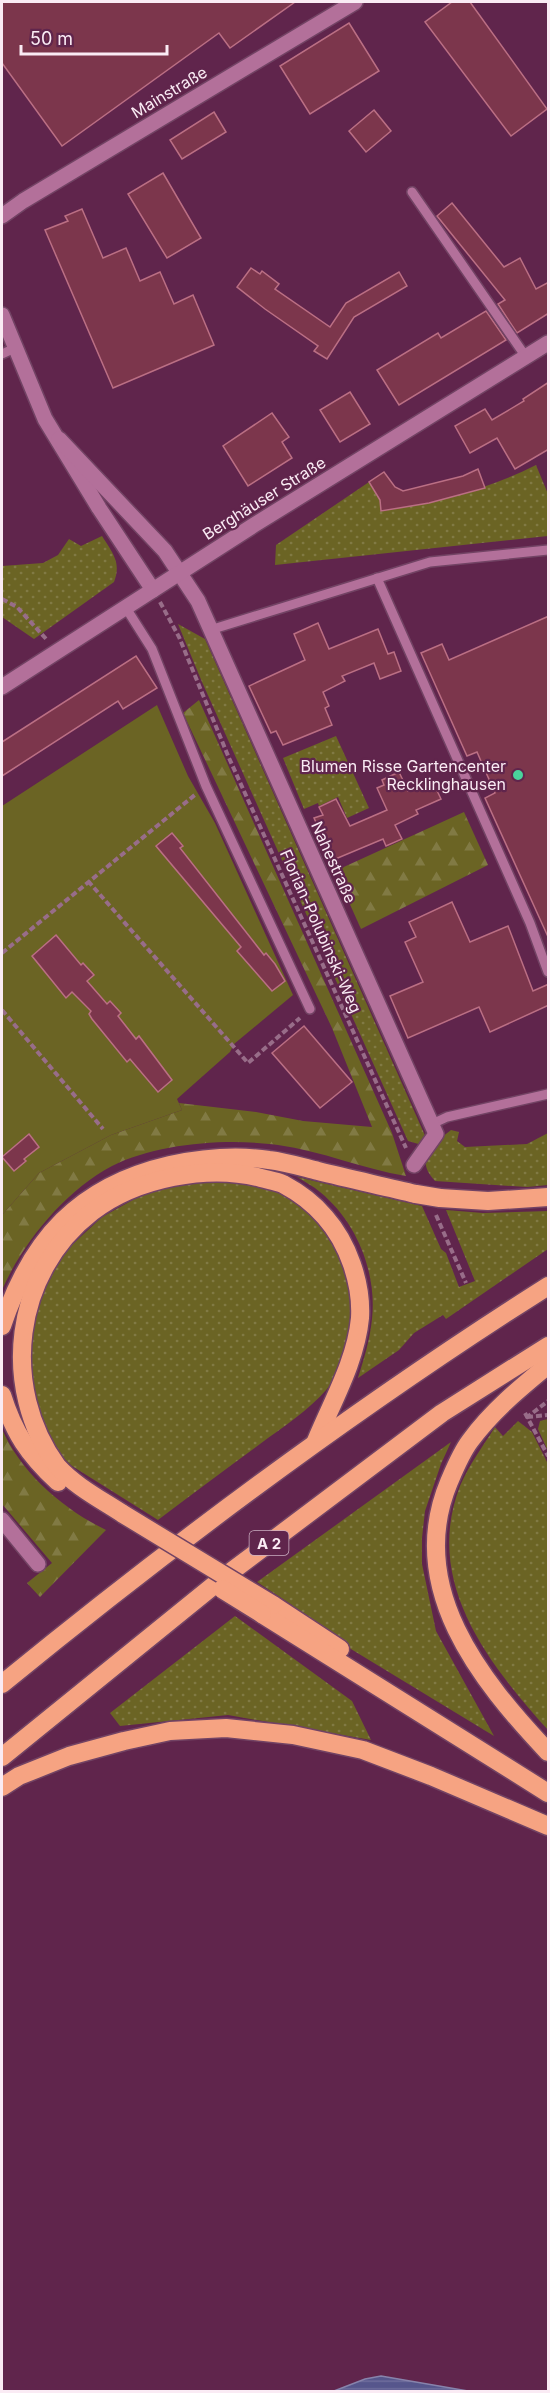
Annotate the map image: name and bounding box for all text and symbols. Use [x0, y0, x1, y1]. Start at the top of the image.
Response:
scale bar [21, 18, 166, 56]
text: 50 m [30, 28, 73, 49]
street label: Mainstraße [128, 62, 210, 122]
street label: Berghäuser Straße [199, 452, 329, 544]
place label: Blumen Risse Gartencenter Recklinghausen [301, 756, 506, 794]
marker: Blumen Risse Gartencenter Recklinghausen [511, 768, 525, 782]
street label: Nahestraße [307, 818, 361, 906]
street label: Florian-Polubinski-Weg [276, 846, 366, 1016]
road number: A 2 [250, 1531, 288, 1555]

